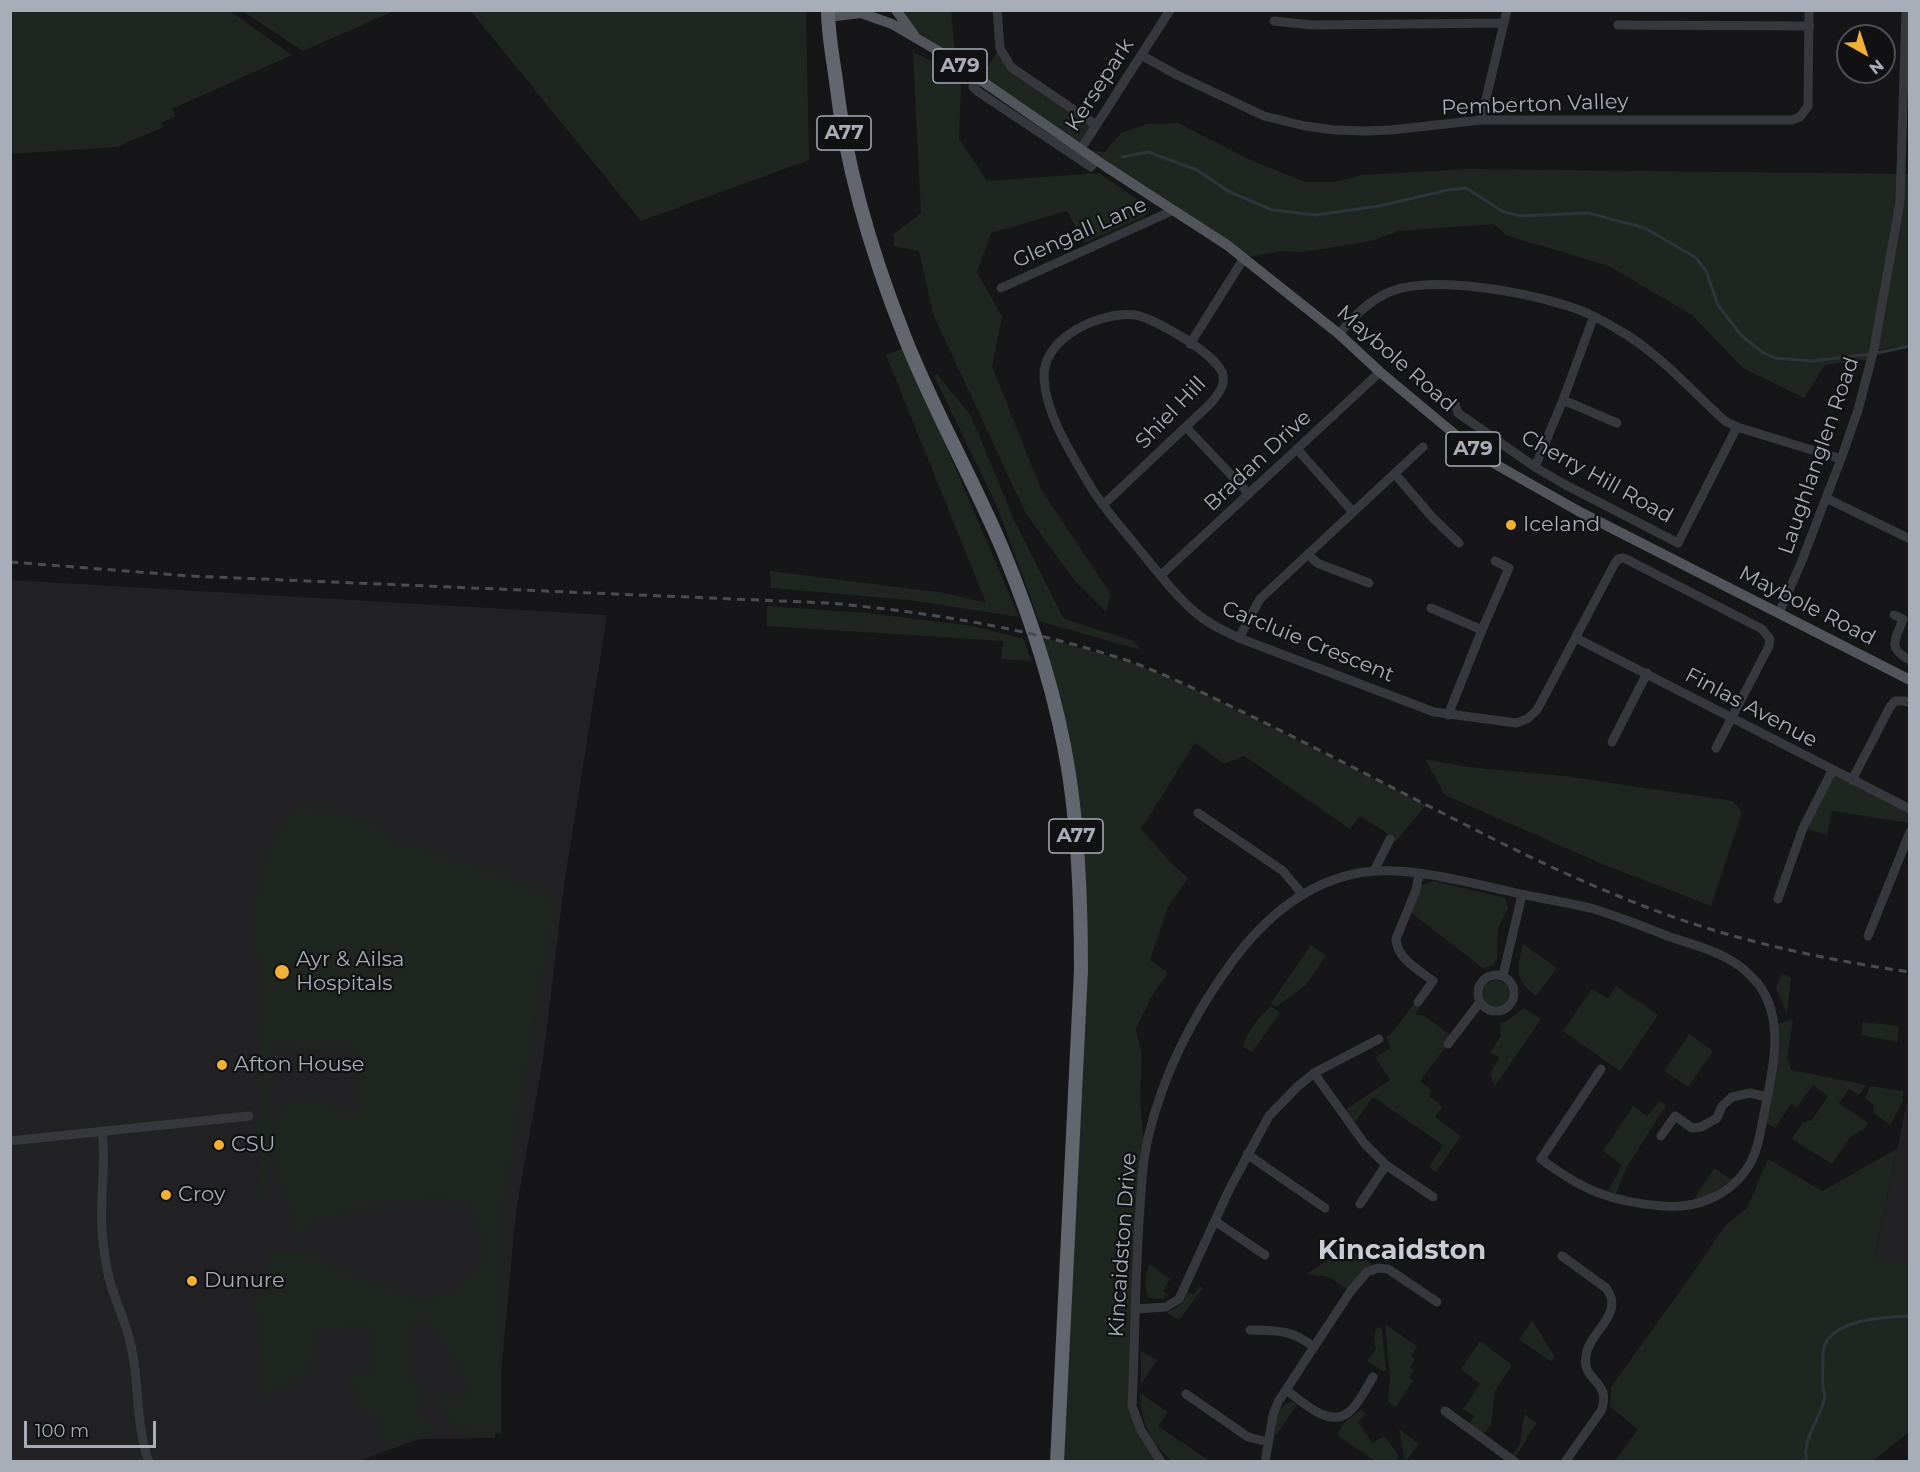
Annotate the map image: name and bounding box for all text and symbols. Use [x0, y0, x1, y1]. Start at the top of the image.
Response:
north arrow [1836, 24, 1896, 84]
street label: Kersepark [1061, 34, 1139, 136]
road number: A79 [933, 49, 987, 83]
text: N [1865, 55, 1887, 78]
street label: Pemberton Valley [1441, 89, 1629, 121]
road number: A77 [817, 116, 871, 150]
street label: Glengall Lane [1009, 192, 1151, 274]
street label: Maybole Road [1331, 300, 1461, 418]
street label: Laughlanglen Road [1773, 354, 1865, 558]
street label: Shiel Hill [1130, 372, 1212, 454]
street label: Bradan Drive [1199, 405, 1317, 517]
street label: Cherry Hill Road [1517, 425, 1677, 529]
road number: A79 [1446, 432, 1500, 466]
place label: Iceland [1523, 512, 1600, 538]
marker: Iceland [1504, 518, 1518, 532]
street label: Maybole Road [1735, 561, 1879, 651]
street label: Carcluie Crescent [1218, 596, 1398, 688]
street label: Finlas Avenue [1681, 663, 1821, 753]
road number: A77 [1049, 819, 1103, 853]
place label: Ayr & Ailsa Hospitals [296, 947, 404, 997]
marker: Ayr & Ailsa Hospitals [273, 963, 291, 981]
place label: Afton House [234, 1052, 364, 1078]
marker: Afton House [215, 1058, 229, 1072]
place label: CSU [231, 1132, 275, 1158]
marker: CSU [212, 1138, 226, 1152]
street label: Kincaidston Drive [1104, 1152, 1142, 1338]
place label: Croy [178, 1182, 225, 1208]
marker: Croy [159, 1188, 173, 1202]
district label: Kincaidston [1318, 1235, 1486, 1267]
place label: Dunure [204, 1268, 285, 1294]
marker: Dunure [185, 1274, 199, 1288]
scale bar [27, 1409, 159, 1447]
text: 100 m [35, 1420, 89, 1442]

